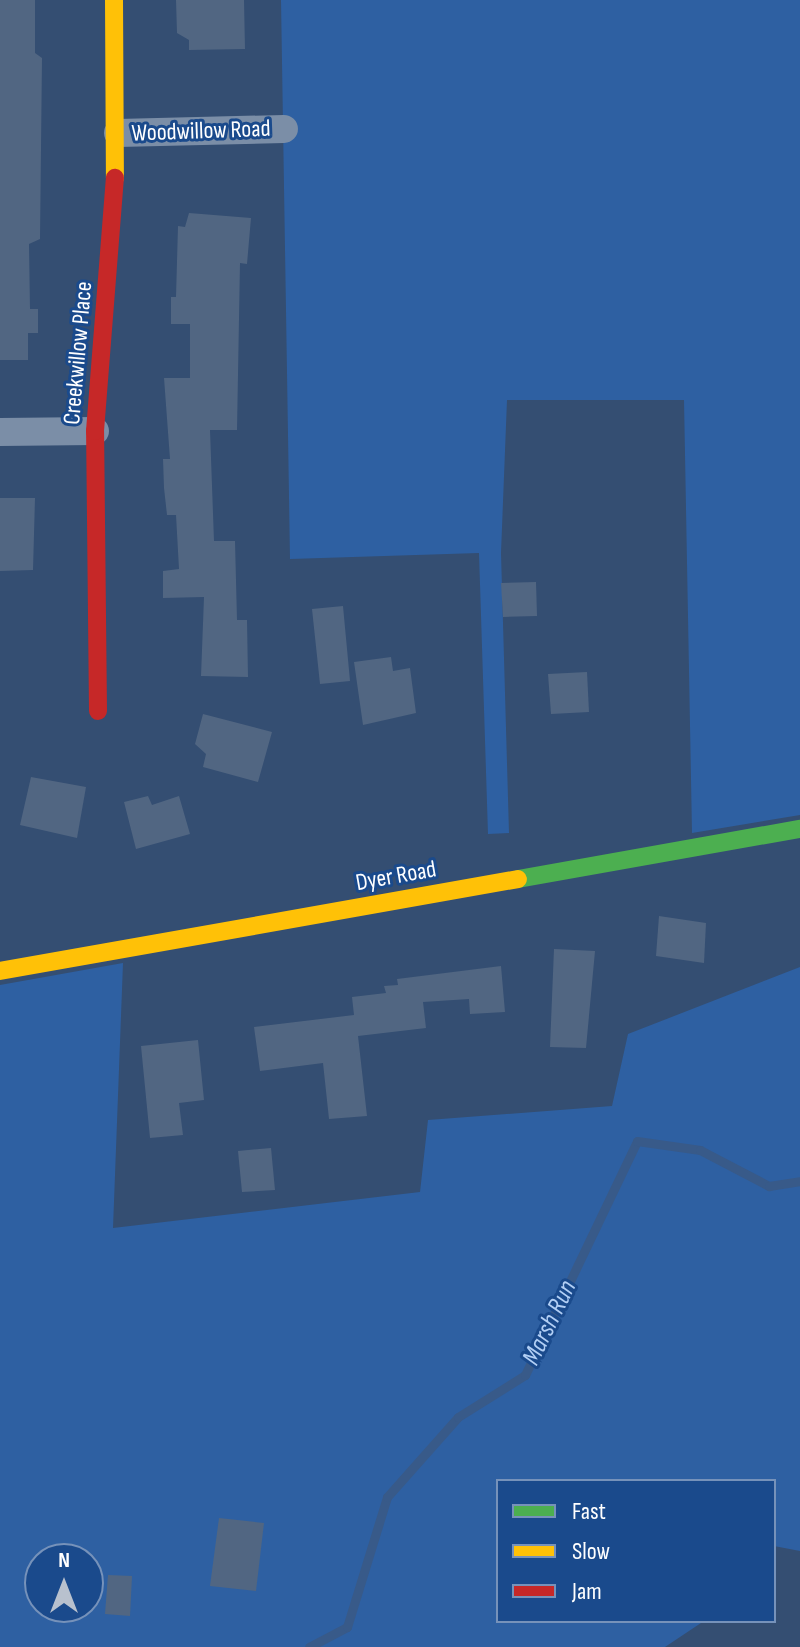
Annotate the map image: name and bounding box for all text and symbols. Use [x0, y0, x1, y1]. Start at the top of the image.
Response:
street label: Woodwillow Road [131, 114, 271, 148]
street label: Creekwillow Place [57, 280, 99, 426]
street label: Dyer Road [354, 855, 438, 897]
water label: Marsh Run [516, 1276, 584, 1370]
legend [496, 1479, 776, 1623]
text: Fast [572, 1497, 606, 1526]
text: Slow [572, 1537, 610, 1566]
north arrow [24, 1543, 104, 1623]
text: N [58, 1547, 70, 1574]
text: Jam [572, 1577, 602, 1606]

